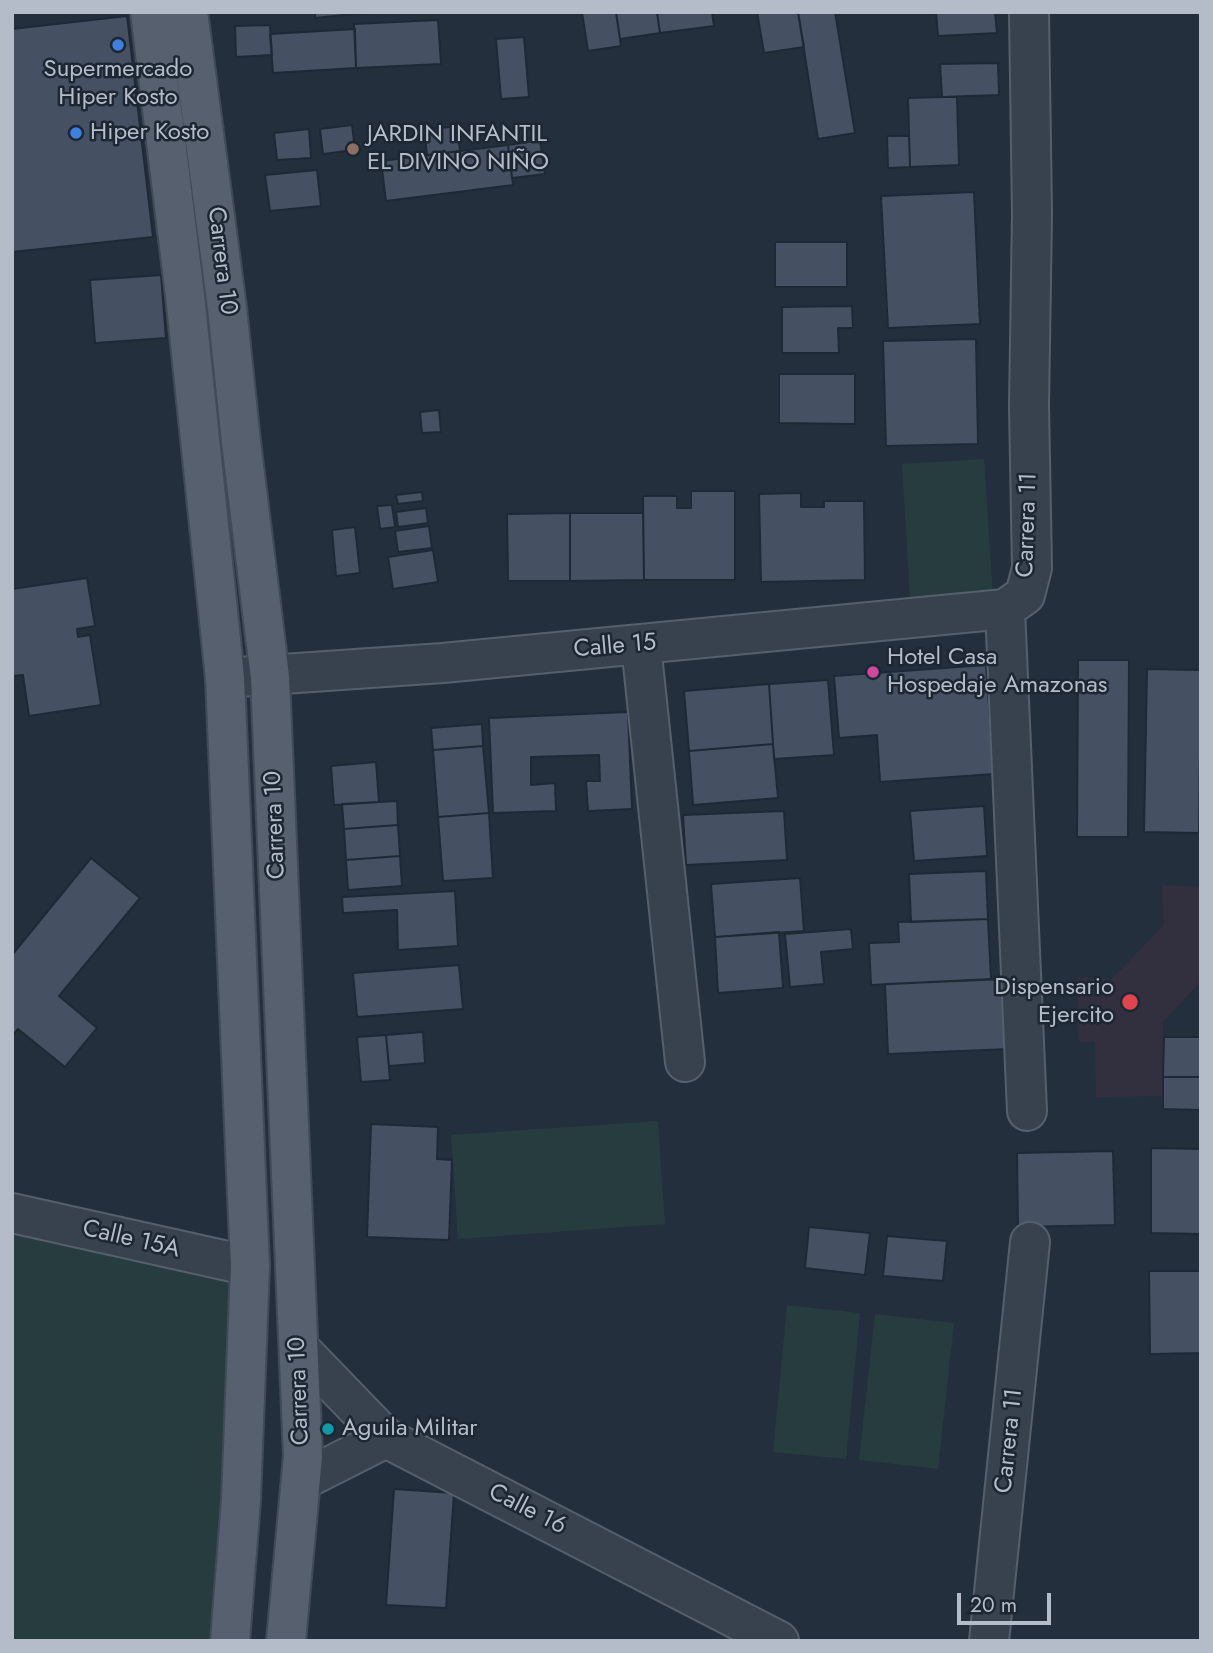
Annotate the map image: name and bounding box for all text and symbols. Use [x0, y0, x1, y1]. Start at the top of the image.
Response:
marker: Supermercado Hiper Kosto [110, 37, 126, 53]
place label: Supermercado Hiper Kosto [44, 56, 192, 112]
place label: Hiper Kosto [90, 119, 209, 147]
place label: JARDIN INFANTIL EL DIVINO NIÑO [367, 121, 549, 177]
marker: Hiper Kosto [68, 125, 84, 141]
marker: JARDIN INFANTIL EL DIVINO NIÑO [345, 141, 361, 157]
street label: Carrera 10 [200, 205, 242, 317]
street label: Carrera 11 [1012, 472, 1044, 578]
street label: Calle 15 [572, 629, 658, 665]
place label: Hotel Casa Hospedaje Amazonas [887, 644, 1107, 700]
marker: Hotel Casa Hospedaje Amazonas [865, 664, 881, 680]
street label: Carrera 10 [260, 770, 292, 880]
place label: Dispensario Ejercito [994, 974, 1114, 1030]
marker: Dispensario Ejercito [1120, 992, 1140, 1012]
street label: Calle 15A [80, 1215, 182, 1265]
street label: Carrera 10 [284, 1336, 316, 1446]
street label: Carrera 11 [990, 1387, 1030, 1495]
place label: Aguila Militar [342, 1415, 478, 1443]
marker: Aguila Militar [320, 1421, 336, 1437]
street label: Calle 16 [483, 1478, 571, 1542]
scale bar [961, 1580, 1056, 1624]
text: 20 m [970, 1590, 1017, 1620]

